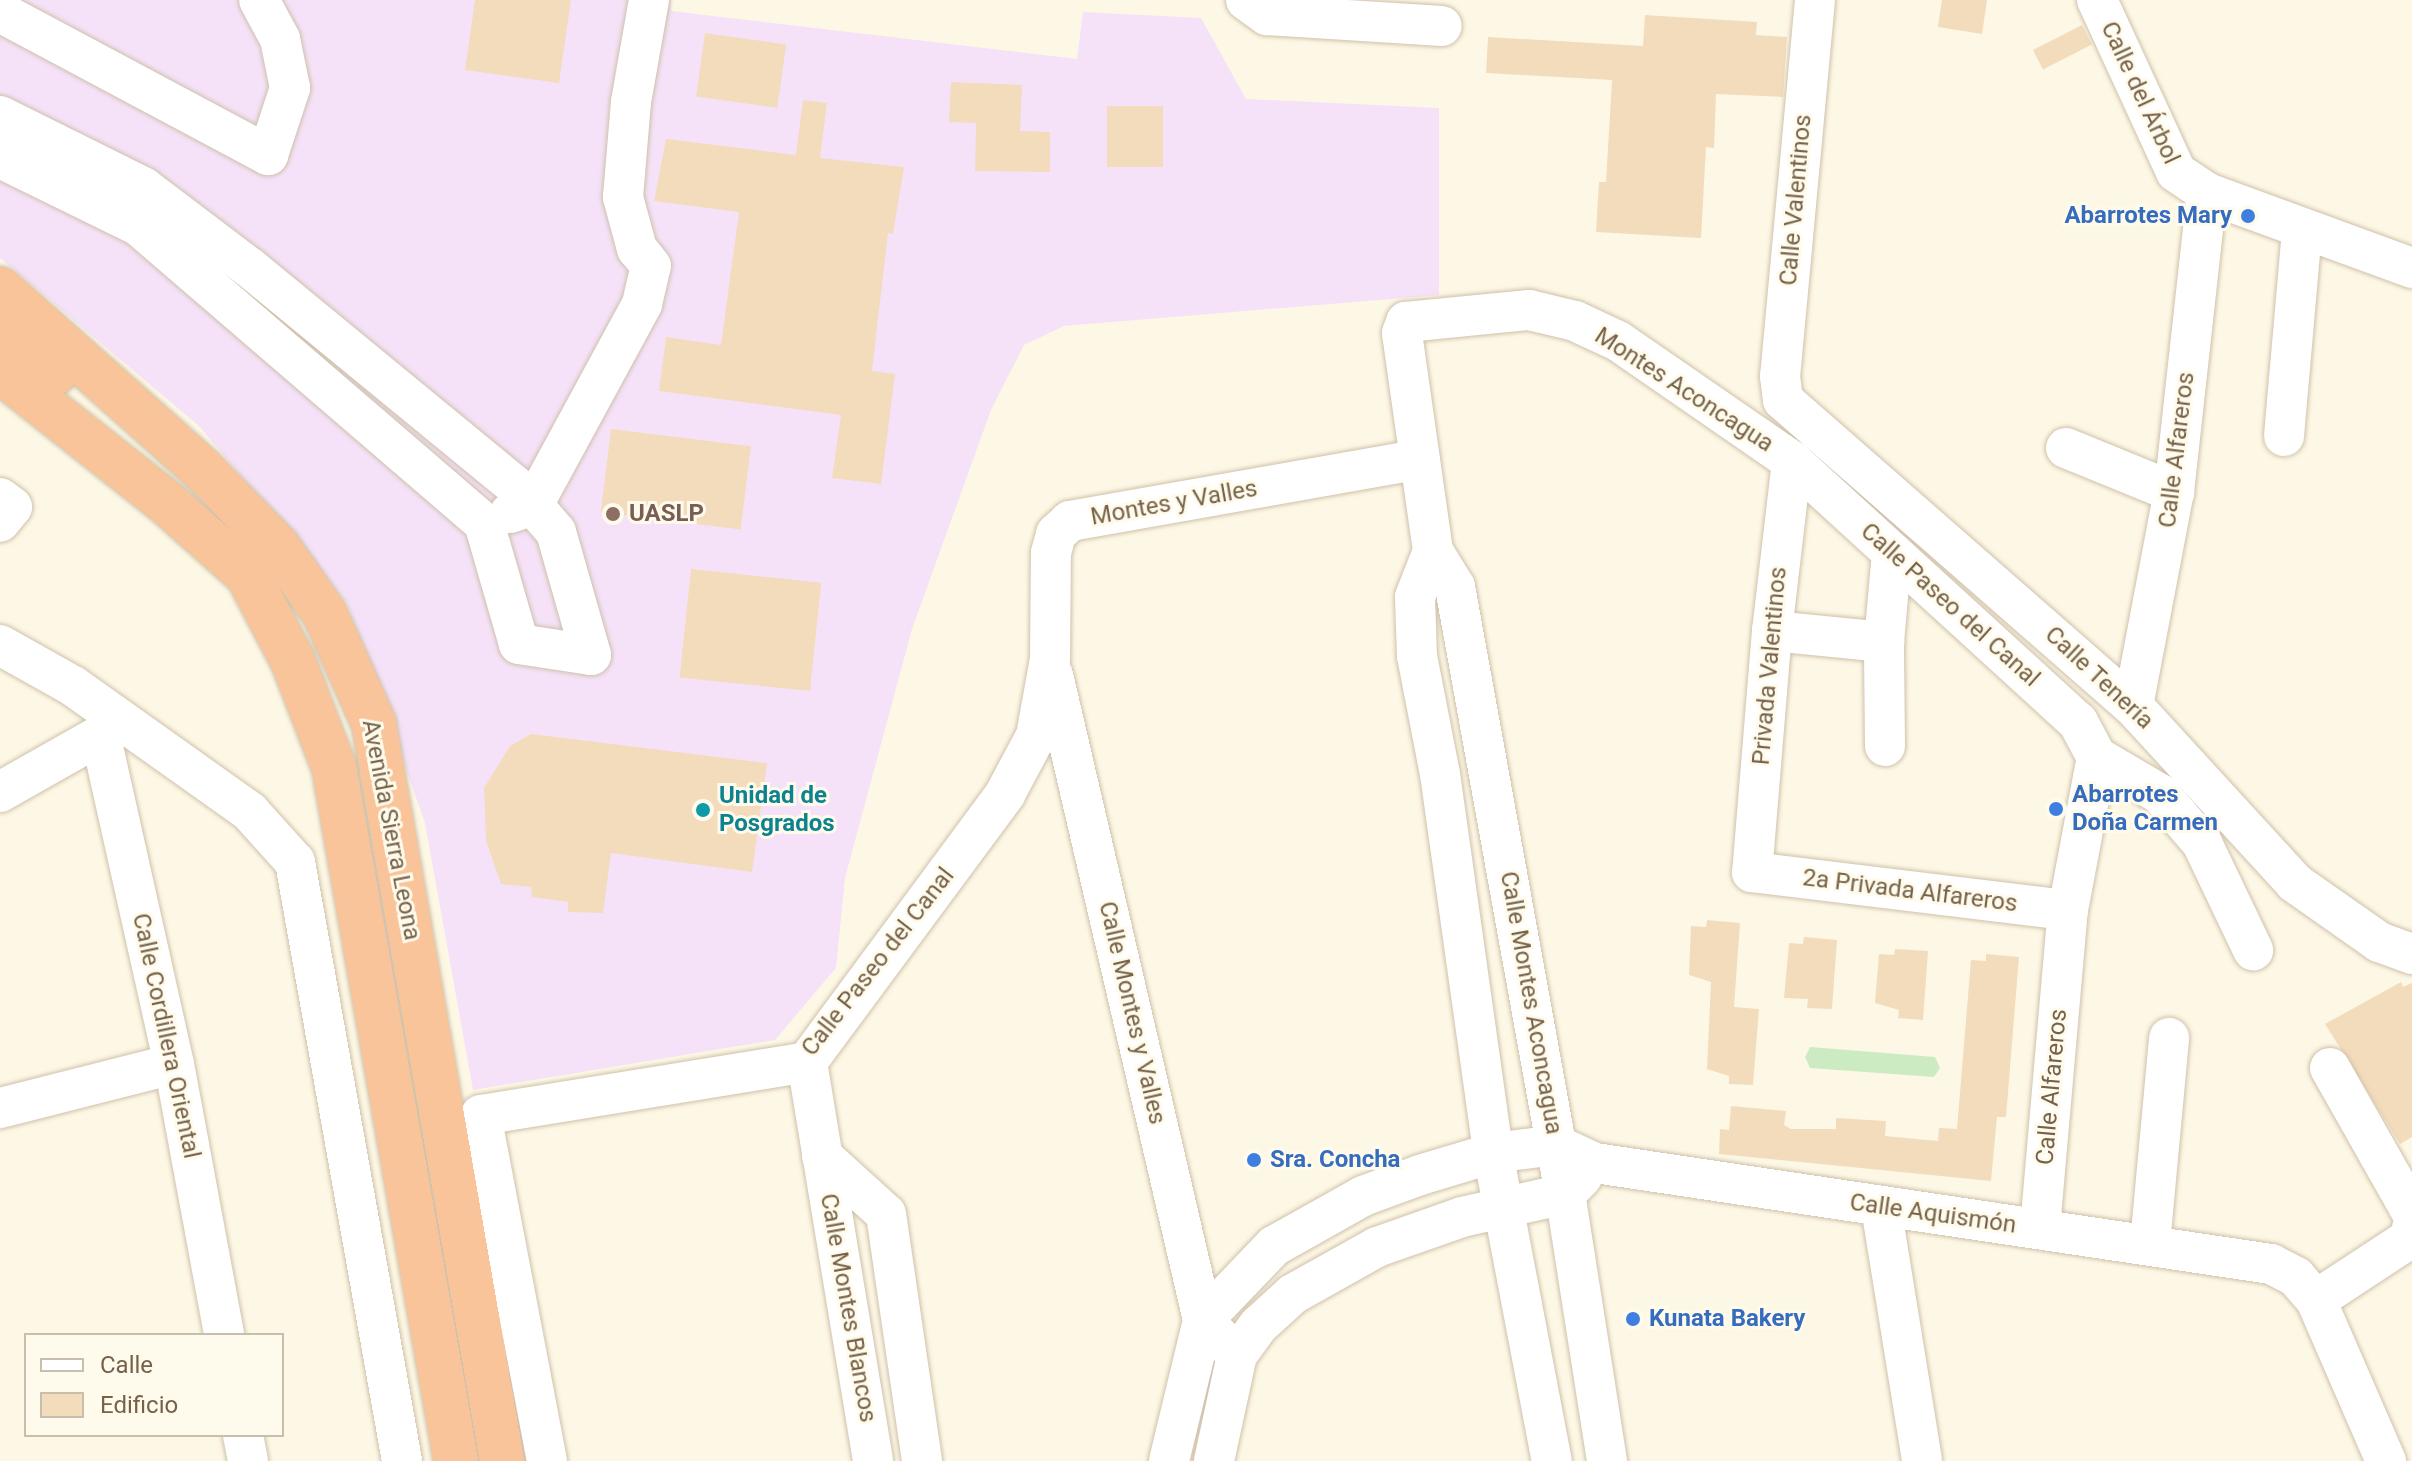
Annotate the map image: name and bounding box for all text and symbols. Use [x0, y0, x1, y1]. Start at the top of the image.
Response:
street label: Calle del Árbol [2094, 17, 2186, 169]
street label: Calle Valentinos [1774, 113, 1818, 287]
place label: Abarrotes Mary [2064, 202, 2232, 230]
marker: Abarrotes Mary [2239, 207, 2257, 225]
street label: Montes Aconcagua [1589, 321, 1779, 459]
street label: Calle Alfareros [2153, 371, 2201, 529]
street label: Montes y Valles [1088, 474, 1260, 532]
place label: UASLP [629, 500, 704, 528]
marker: UASLP [604, 505, 622, 523]
street label: Calle Paseo del Canal [1855, 517, 2045, 693]
street label: Privada Valentinos [1747, 566, 1793, 766]
street label: Calle Tenería [2039, 620, 2159, 736]
street label: Avenida Sierra Leona [355, 717, 427, 943]
place label: Abarrotes Doña Carmen [2072, 781, 2218, 837]
place label: Unidad de Posgrados [719, 782, 835, 838]
marker: Abarrotes Doña Carmen [2047, 800, 2065, 818]
marker: Unidad de Posgrados [694, 801, 712, 819]
street label: Calle Paseo del Canal [796, 862, 960, 1062]
street label: 2a Privada Alfareros [1801, 864, 2019, 918]
street label: Calle Montes Aconcagua [1494, 869, 1568, 1137]
street label: Calle Montes y Valles [1092, 899, 1172, 1127]
street label: Calle Cordillera Oriental [126, 911, 206, 1161]
street label: Calle Alfareros [2031, 1008, 2073, 1166]
place label: Sra. Concha [1270, 1146, 1400, 1174]
marker: Sra. Concha [1245, 1151, 1263, 1169]
street label: Calle Aquismón [1848, 1188, 2018, 1240]
street label: Calle Montes Blancos [814, 1191, 882, 1425]
place label: Kunata Bakery [1649, 1305, 1805, 1333]
marker: Kunata Bakery [1624, 1310, 1642, 1328]
legend [24, 1333, 284, 1437]
text: Calle [100, 1351, 153, 1379]
text: Edificio [100, 1391, 178, 1419]

